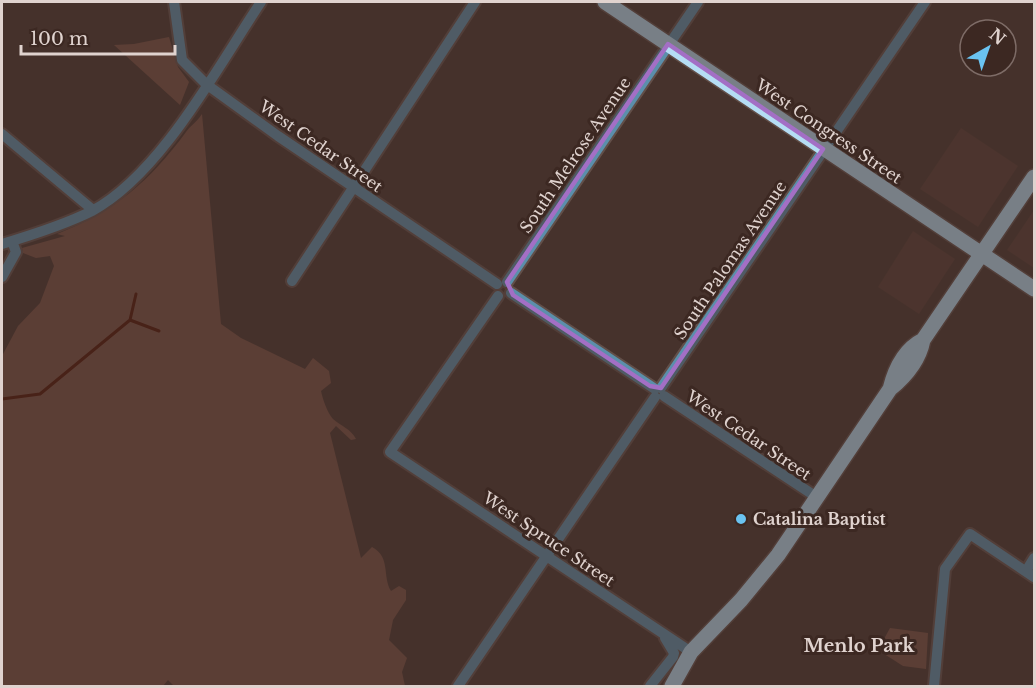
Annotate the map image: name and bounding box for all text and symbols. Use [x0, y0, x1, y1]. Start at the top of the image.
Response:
scale bar [21, 18, 176, 56]
north arrow [958, 18, 1018, 78]
text: N [985, 24, 1010, 49]
text: 100 m [30, 28, 88, 50]
street label: South Melrose Avenue [515, 73, 635, 237]
street label: West Congress Street [751, 74, 906, 188]
street label: West Cedar Street [255, 95, 387, 196]
street label: South Palomas Avenue [670, 177, 790, 343]
street label: West Cedar Street [682, 385, 815, 484]
street label: West Spruce Street [479, 487, 619, 591]
place label: Catalina Baptist [753, 509, 887, 529]
marker: Catalina Baptist [734, 512, 748, 526]
district label: Menlo Park [804, 635, 915, 657]

